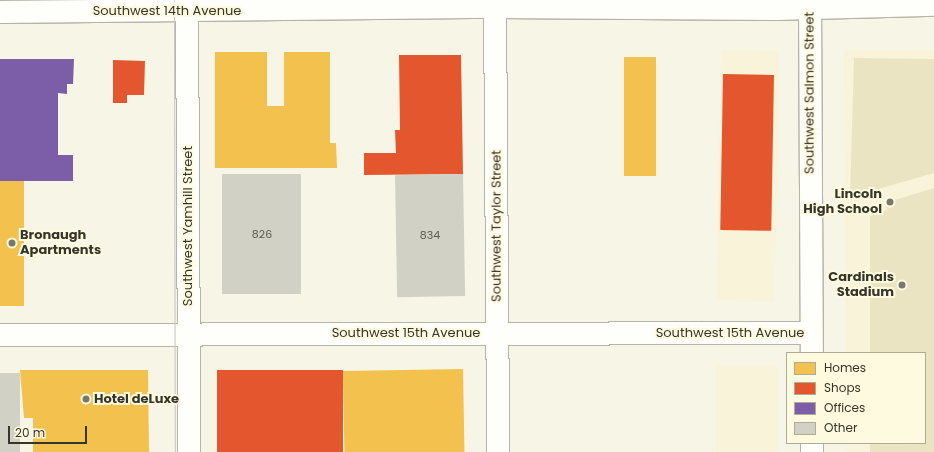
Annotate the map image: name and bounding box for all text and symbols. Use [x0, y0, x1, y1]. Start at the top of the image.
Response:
street label: Southwest 14th Avenue [93, 3, 241, 19]
street label: Southwest Salmon Street [802, 12, 818, 174]
street label: Southwest Yamhill Street [180, 146, 196, 306]
street label: Southwest Taylor Street [489, 150, 505, 302]
place label: Lincoln High School [803, 187, 882, 218]
marker: Lincoln High School [885, 197, 895, 207]
house number: 826 [252, 227, 272, 241]
place label: Bronaugh Apartments [20, 228, 101, 259]
house number: 834 [420, 228, 440, 242]
marker: Bronaugh Apartments [7, 238, 17, 248]
place label: Cardinals Stadium [828, 270, 894, 301]
marker: Cardinals Stadium [897, 280, 907, 290]
street label: Southwest 15th Avenue [332, 325, 480, 341]
street label: Southwest 15th Avenue [656, 325, 804, 341]
legend [786, 352, 926, 444]
text: Homes [824, 359, 866, 376]
text: Shops [824, 379, 861, 396]
place label: Hotel deLuxe [94, 391, 179, 407]
marker: Hotel deLuxe [81, 394, 91, 404]
text: Offices [824, 399, 865, 416]
scale bar [10, 418, 89, 444]
text: Other [824, 419, 857, 436]
text: 20 m [15, 424, 45, 441]

